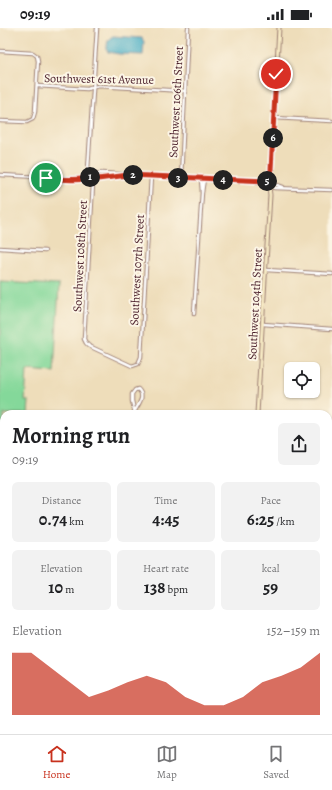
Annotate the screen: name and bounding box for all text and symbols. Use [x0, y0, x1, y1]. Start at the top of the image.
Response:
text: 09:19 [20, 4, 50, 24]
street label: Southwest 106th Street [165, 46, 187, 158]
pin [259, 57, 293, 91]
icon: check [265, 63, 287, 85]
street label: Southwest 61st Avenue [44, 70, 154, 88]
pin: 6 [263, 128, 283, 148]
text: 6 [270, 130, 276, 145]
pin [29, 161, 63, 195]
pin: 2 [123, 165, 143, 185]
icon: arrive [35, 167, 57, 189]
pin: 1 [80, 167, 100, 187]
text: 2 [130, 167, 136, 182]
pin: 3 [168, 168, 188, 188]
text: 1 [88, 169, 92, 184]
text: 3 [176, 170, 180, 185]
pin: 4 [213, 170, 233, 190]
pin: 5 [257, 171, 277, 191]
text: 4 [220, 172, 226, 187]
text: 5 [265, 173, 269, 188]
street label: Southwest 108th Street [69, 200, 91, 312]
street label: Southwest 107th Street [126, 214, 148, 326]
street label: Southwest 104th Street [244, 248, 266, 360]
map controls [284, 362, 320, 398]
button: locate [284, 362, 320, 398]
text: Morning run [12, 421, 130, 451]
button: share [278, 423, 320, 465]
text: 09:19 [12, 451, 38, 468]
text: Distance [42, 493, 81, 508]
text: Time [155, 493, 177, 508]
text: Pace [260, 493, 281, 508]
text: 0.74 [39, 508, 67, 531]
text: 4:45 [152, 508, 180, 531]
text: 6:25 [247, 508, 274, 531]
text: km [67, 514, 84, 529]
text: /km [274, 514, 295, 529]
text: Elevation [40, 561, 82, 576]
text: Heart rate [143, 561, 189, 576]
text: kcal [262, 561, 279, 576]
text: 10 [48, 576, 63, 599]
text: 138 [144, 576, 165, 599]
text: 59 [263, 576, 278, 599]
text: m [63, 582, 74, 597]
text: bpm [165, 582, 188, 597]
text: Elevation [12, 622, 62, 639]
text: 152–159 m [267, 622, 320, 639]
tab: Home [43, 743, 70, 782]
tab: Map [156, 743, 178, 782]
tab: Saved [263, 743, 289, 782]

